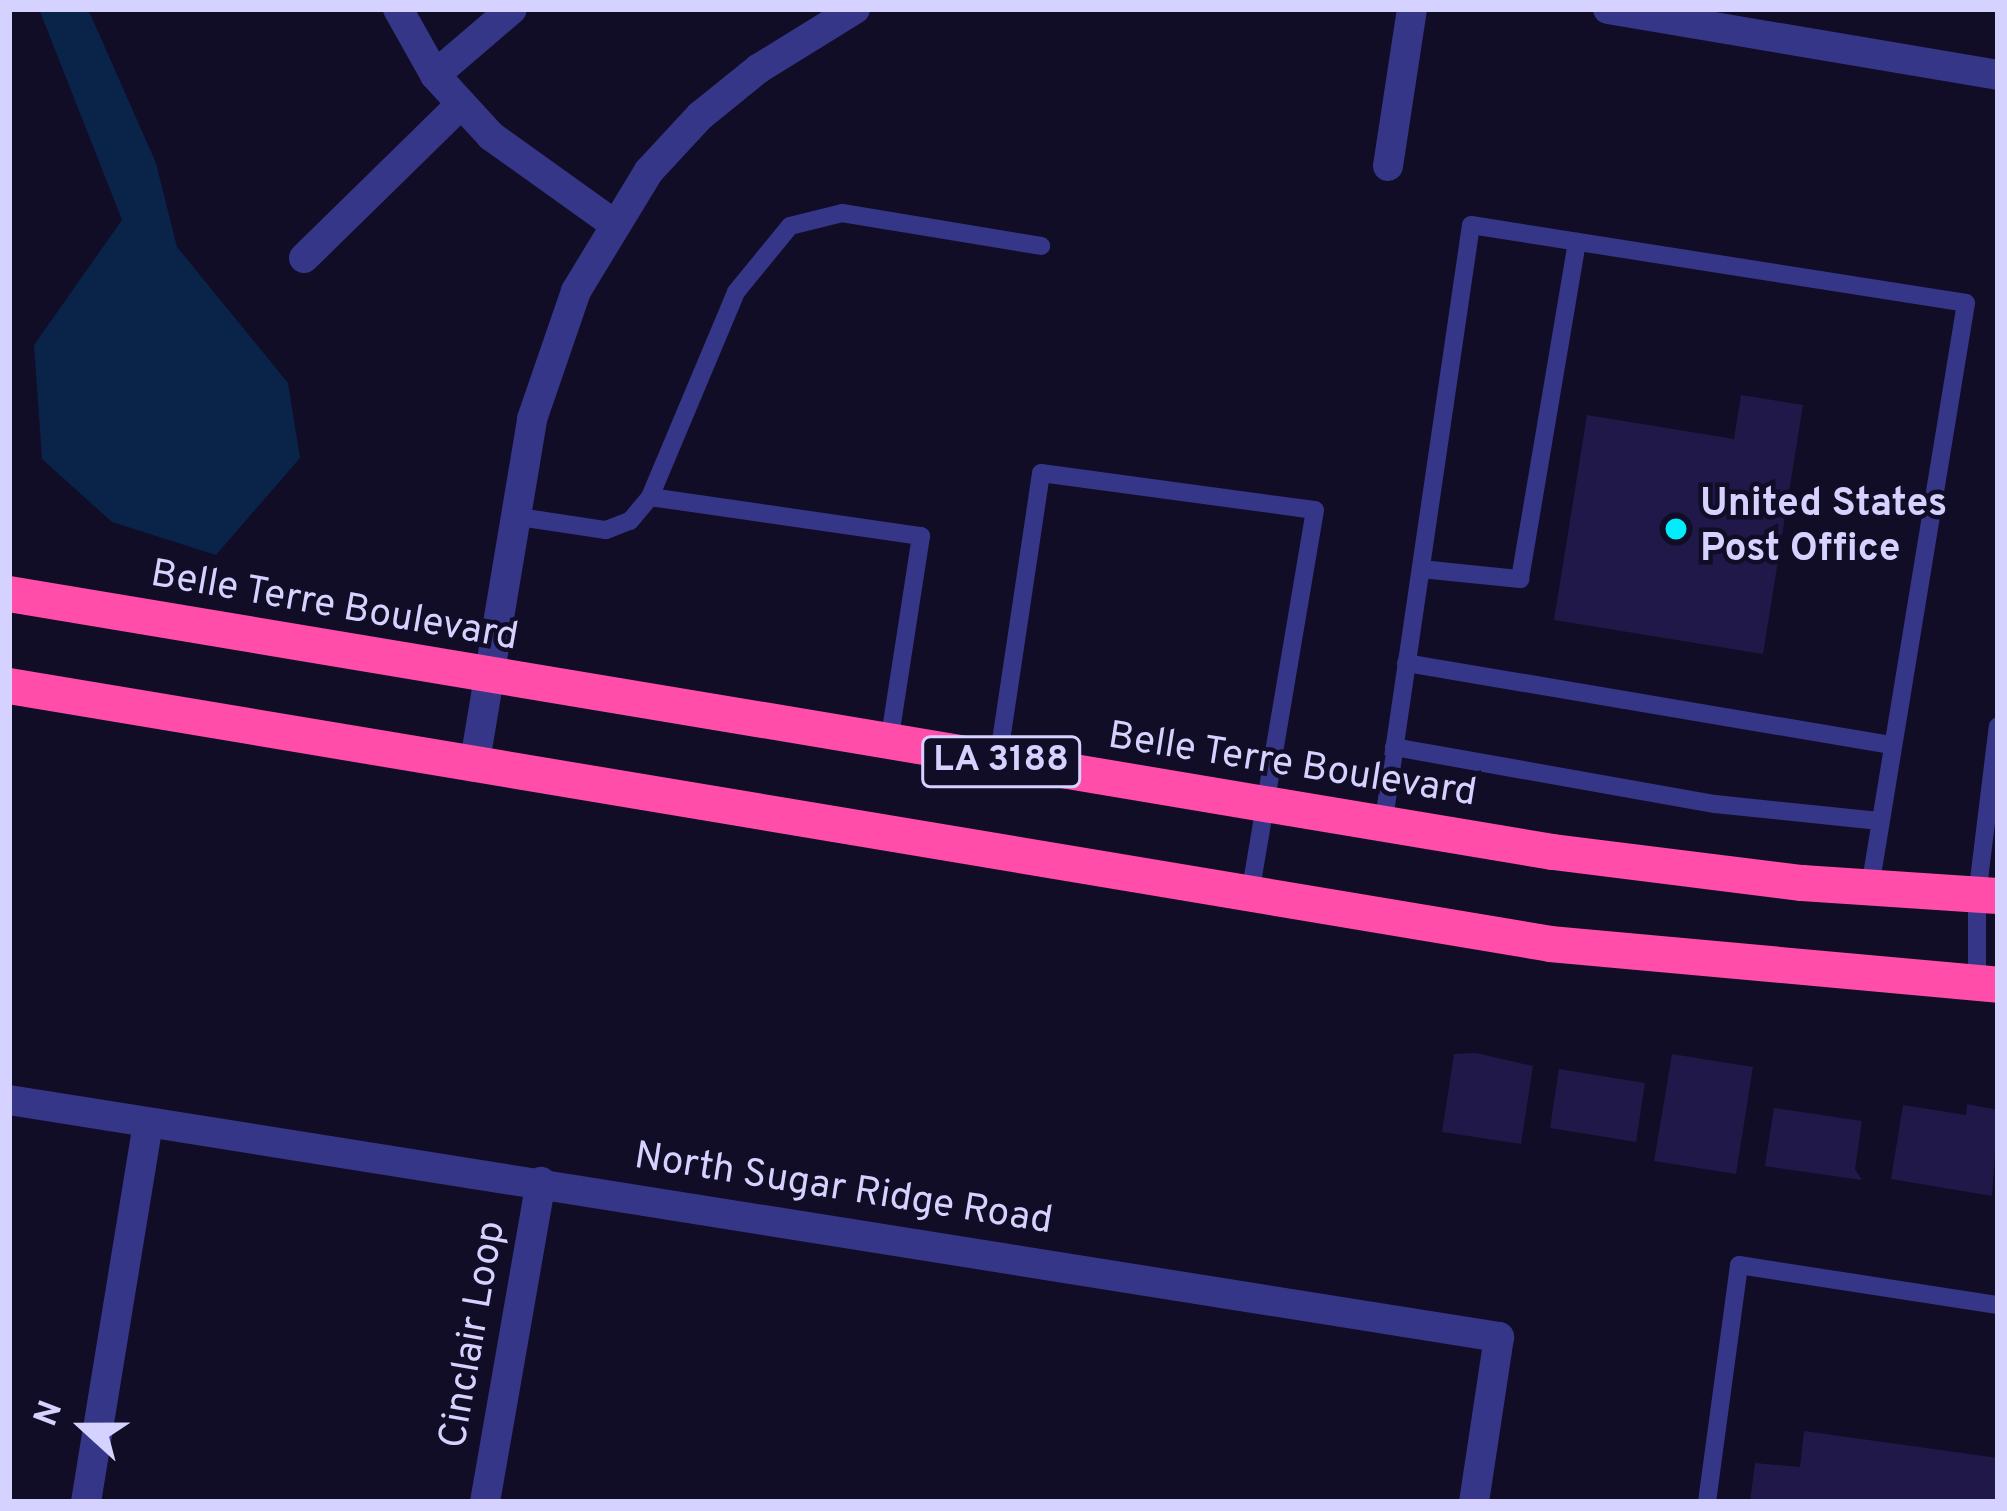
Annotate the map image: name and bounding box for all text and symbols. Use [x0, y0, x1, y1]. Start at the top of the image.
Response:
place label: United States Post Office [1700, 484, 1947, 575]
marker: United States Post Office [1663, 516, 1689, 542]
street label: Belle Terre Boulevard [146, 552, 522, 664]
street label: Belle Terre Boulevard [1104, 715, 1480, 819]
road number: LA 3188 [920, 732, 1082, 792]
street label: North Sugar Ridge Road [631, 1135, 1055, 1247]
street label: Cinclair Loop [432, 1218, 518, 1452]
north arrow [24, 1367, 144, 1487]
text: N [27, 1396, 74, 1433]

